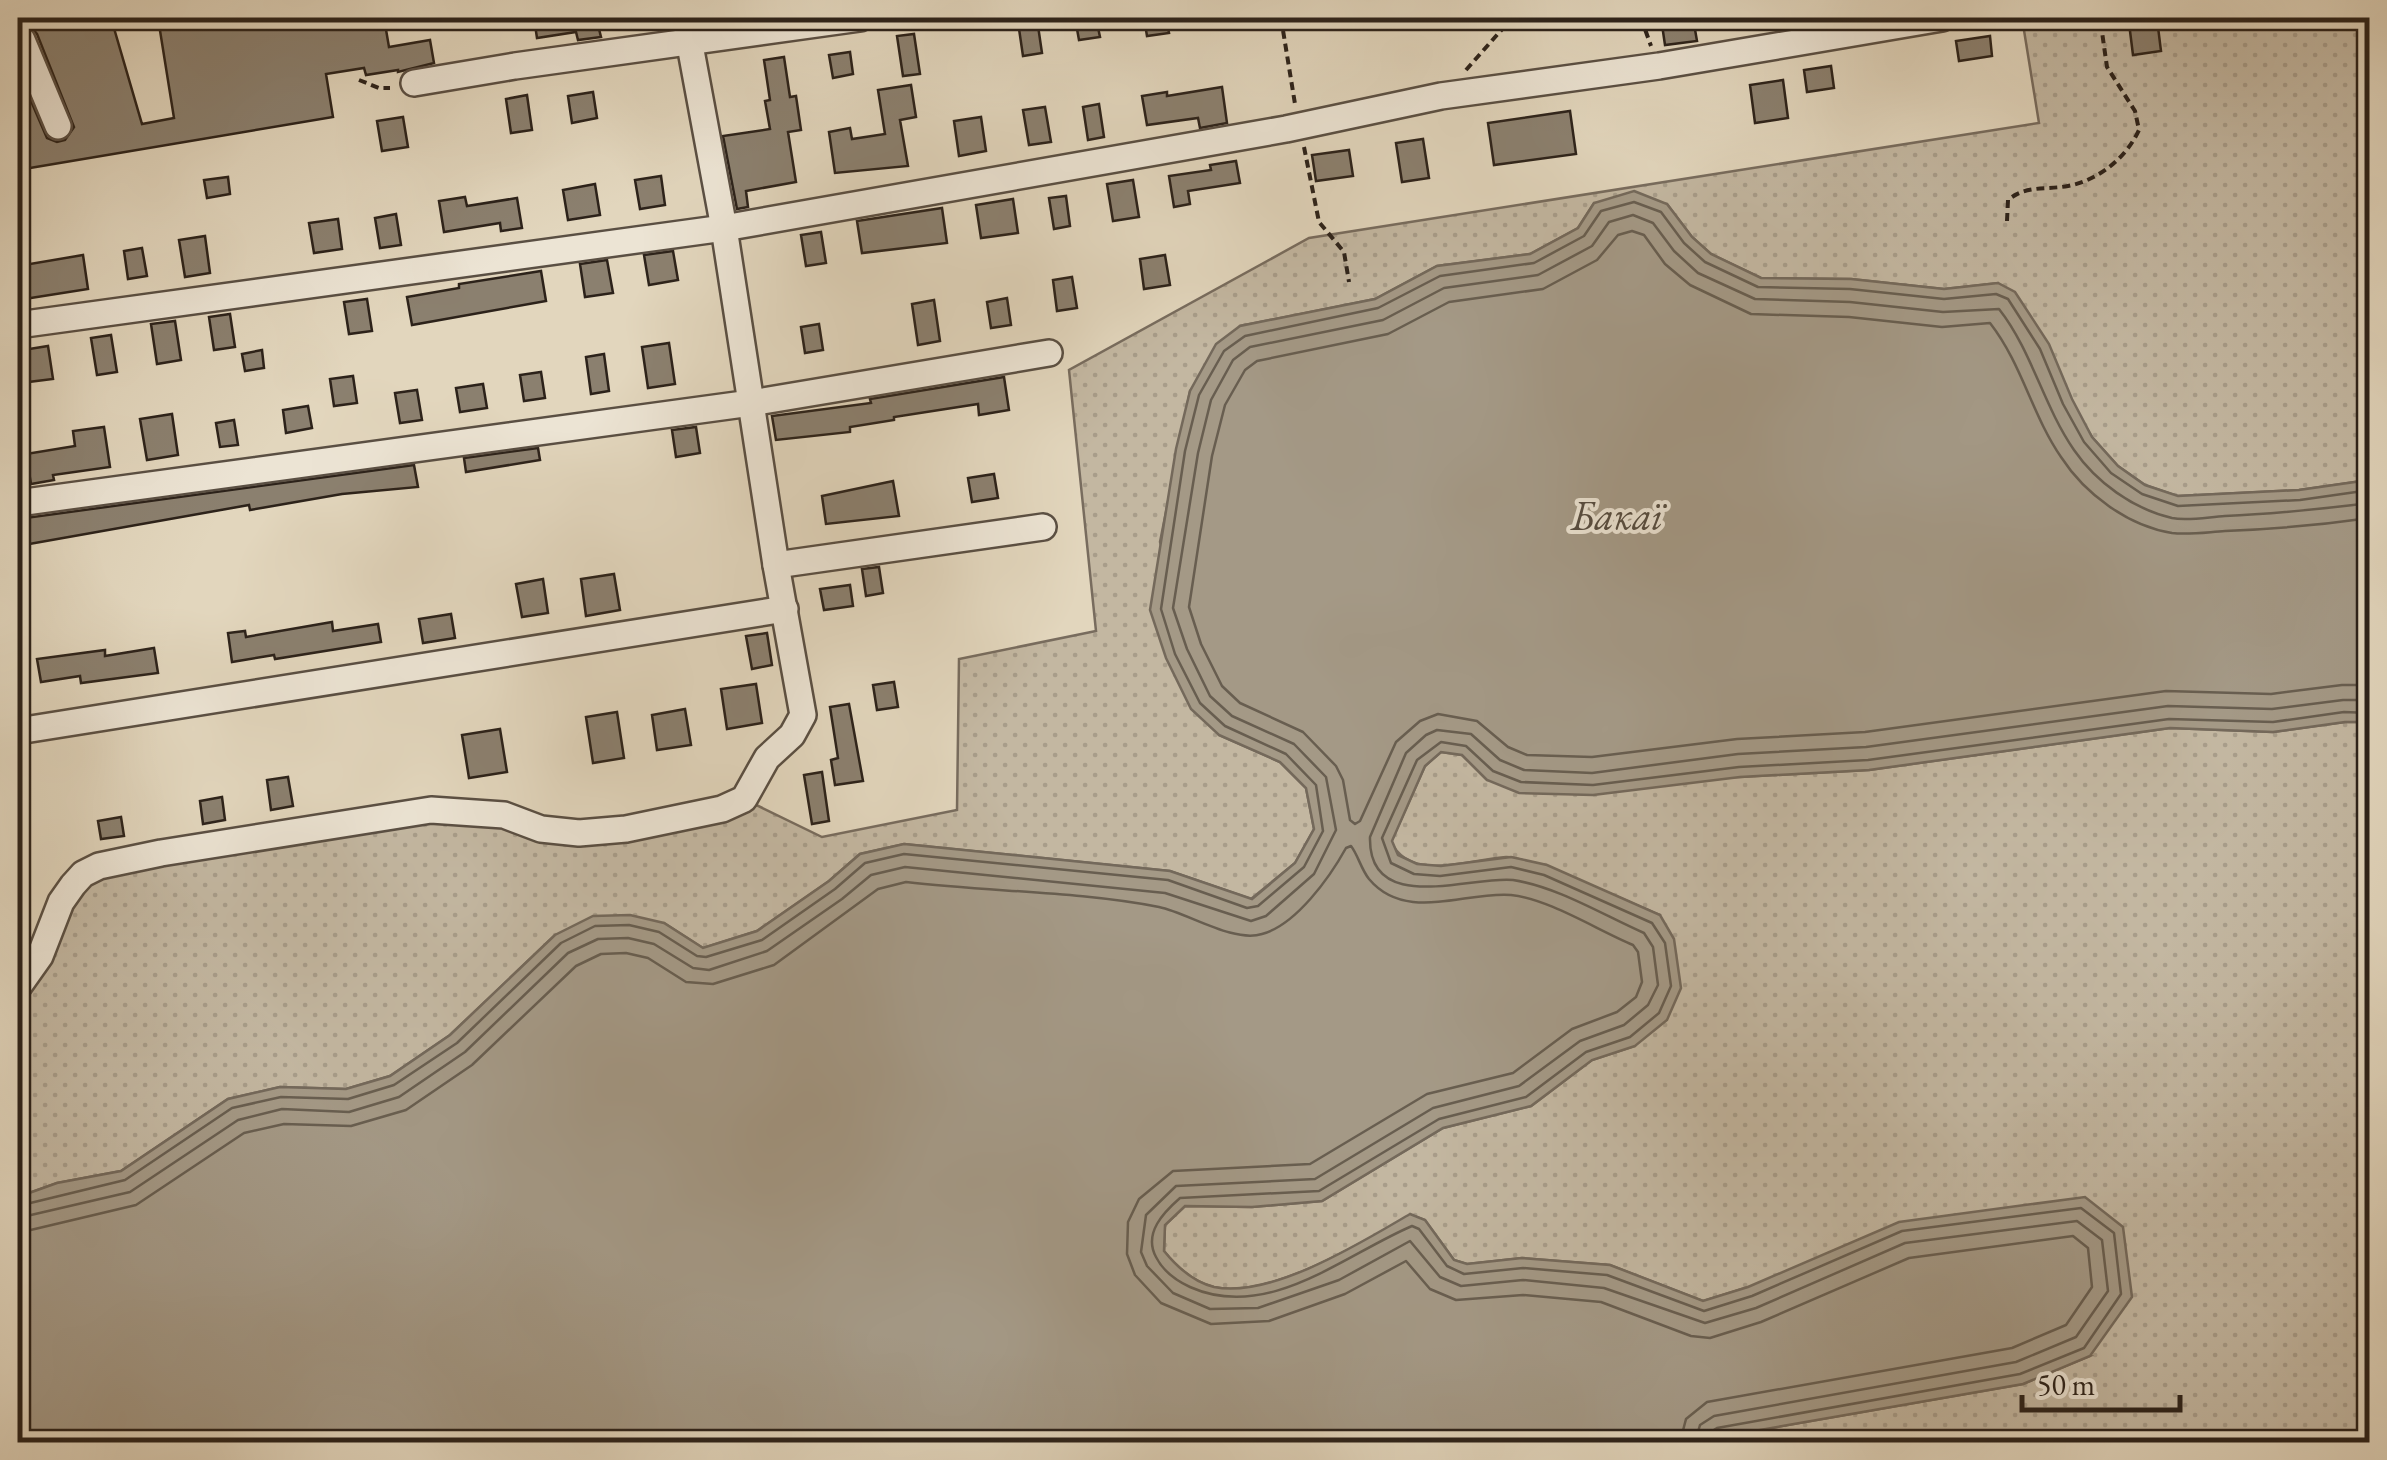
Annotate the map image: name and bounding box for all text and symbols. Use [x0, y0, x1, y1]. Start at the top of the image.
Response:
water label: Бакаї [1570, 489, 1667, 541]
scale bar [2022, 1350, 2180, 1412]
text: 50 m [2037, 1365, 2095, 1404]

